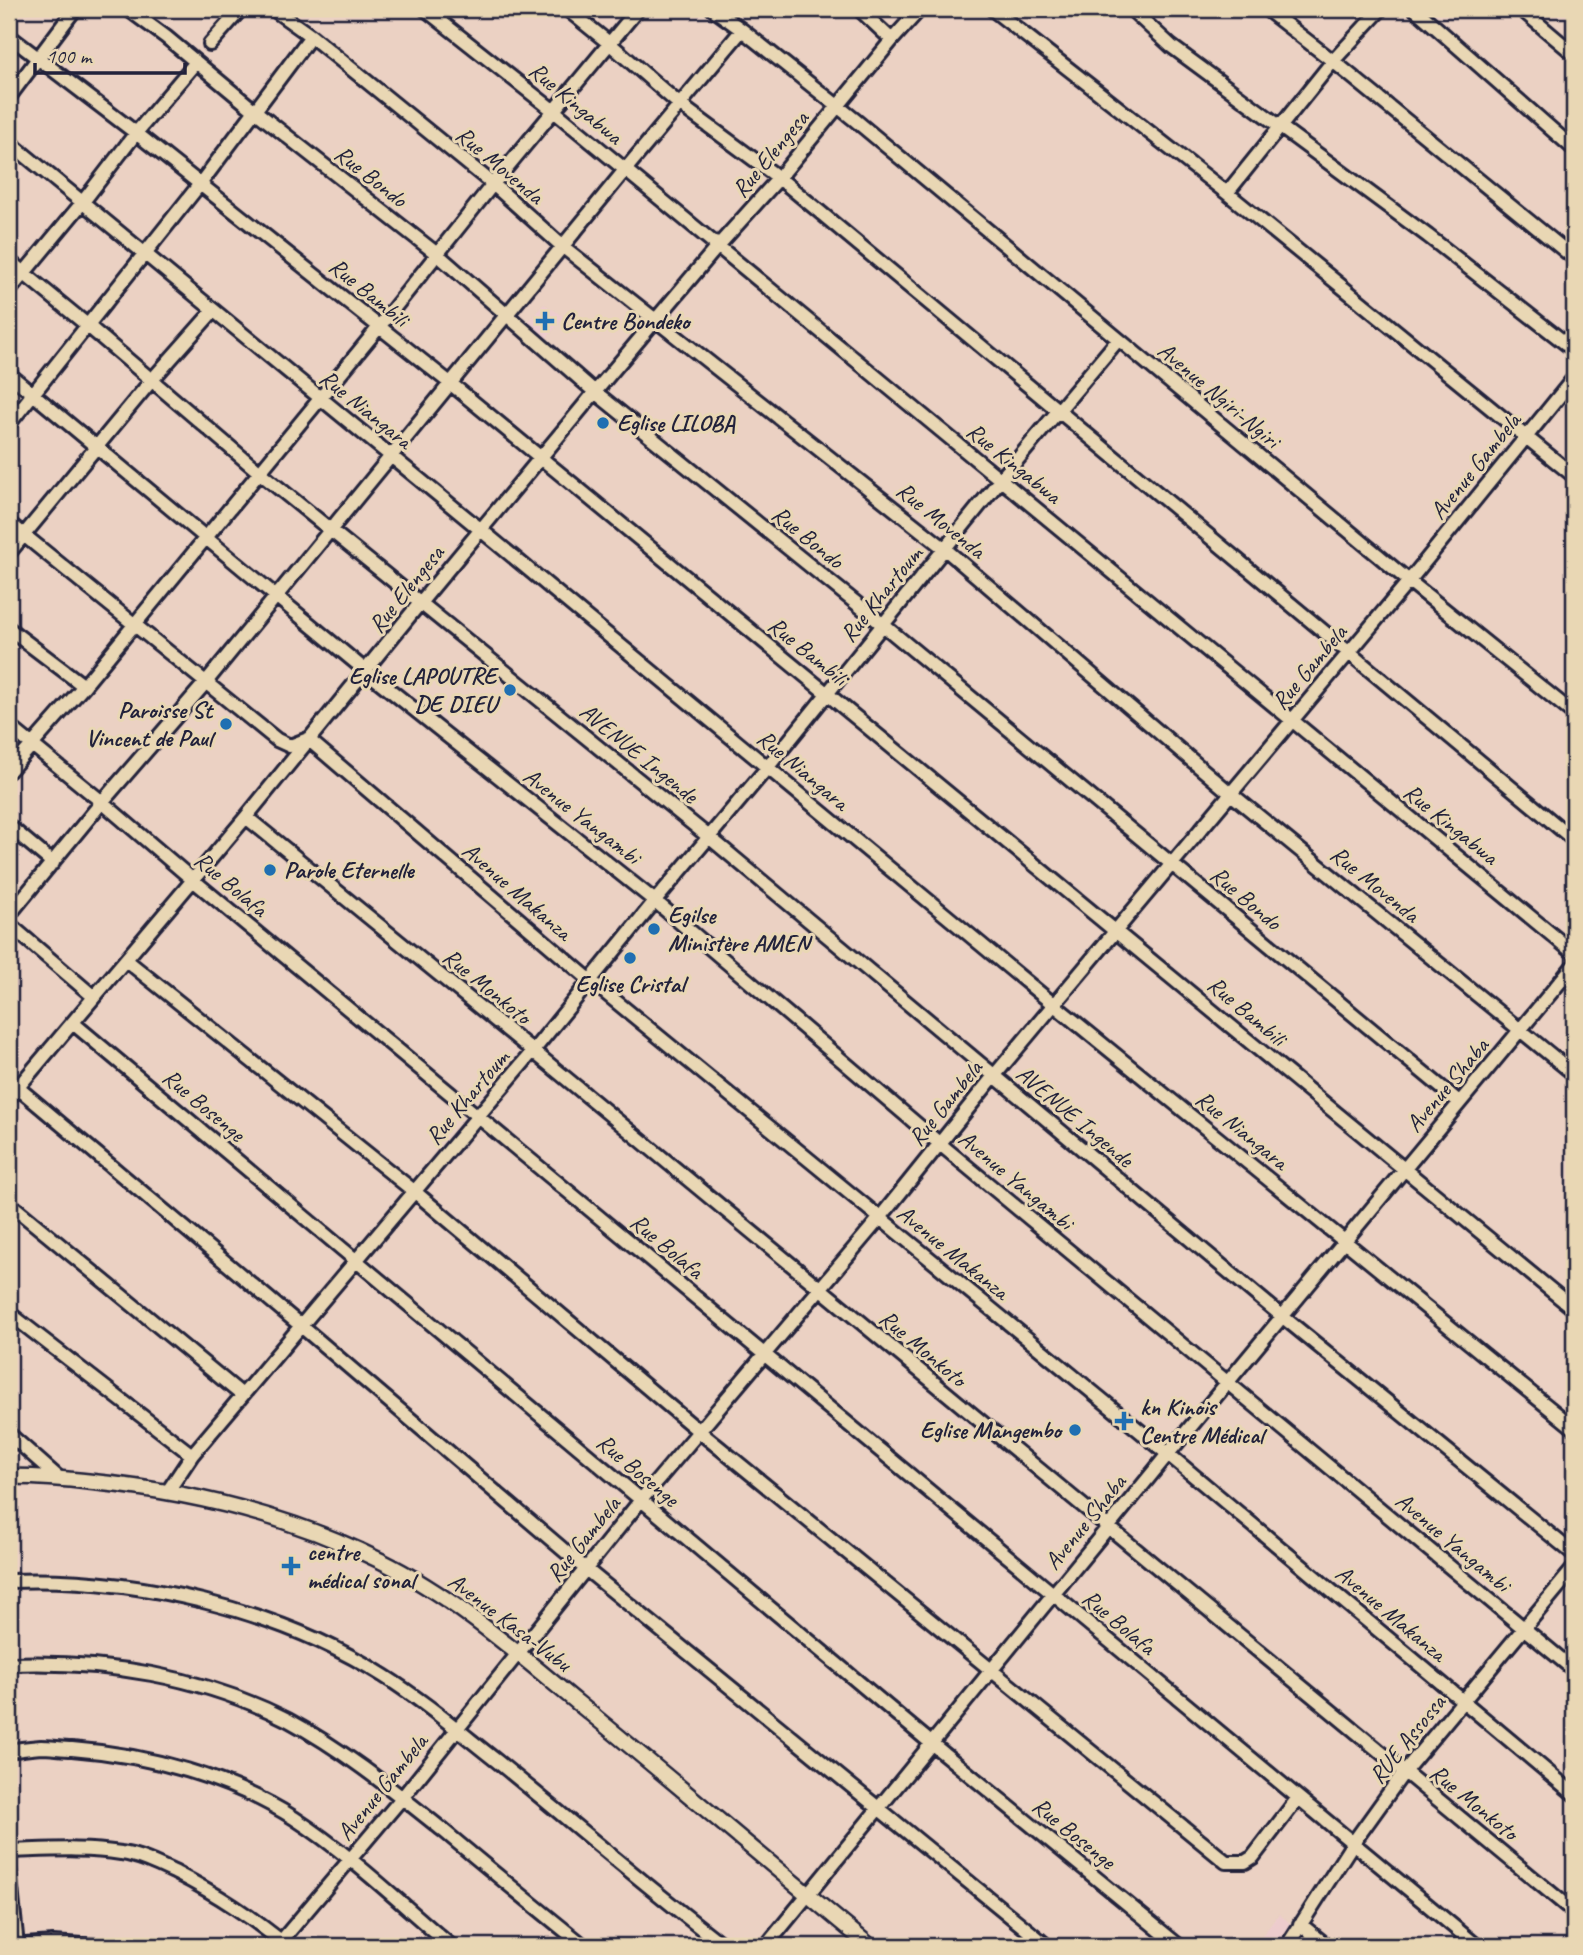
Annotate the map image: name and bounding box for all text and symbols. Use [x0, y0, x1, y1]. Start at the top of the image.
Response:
scale bar [35, 32, 186, 76]
text: 100 m [46, 43, 93, 69]
street label: Rue Kingabwa [523, 55, 630, 152]
street label: Rue Elengesa [725, 103, 816, 204]
street label: Rue Movenda [450, 119, 551, 211]
street label: Rue Bondo [329, 138, 415, 215]
street label: Rue Bambili [323, 251, 417, 335]
place label: Centre Bondeko [561, 306, 692, 336]
marker: Centre Bondeko [535, 311, 555, 331]
street label: Avenue Ngiri-Ngiri [1152, 335, 1288, 456]
street label: Rue Niangara [314, 363, 420, 457]
street label: Avenue Gambela [1423, 405, 1529, 525]
place label: Eglise LILOBA [617, 408, 736, 438]
marker: Eglise LILOBA [595, 415, 611, 431]
street label: Rue Kingabwa [961, 416, 1069, 511]
street label: Rue Movenda [890, 475, 993, 566]
street label: Rue Bondo [766, 499, 851, 576]
street label: Rue Elengesa [362, 538, 451, 639]
street label: Rue Khartoum [833, 538, 930, 648]
street label: Rue Bambili [762, 610, 856, 694]
street label: Rue Gambela [1265, 617, 1354, 716]
place label: Eglise LAPOUTRE DE DIEU [349, 661, 501, 719]
marker: Eglise LAPOUTRE DE DIEU [502, 682, 518, 698]
place label: Paroisse St Vincent de Paul [85, 695, 217, 753]
street label: AVENUE Ingende [574, 696, 706, 811]
marker: Paroisse St Vincent de Paul [218, 716, 234, 732]
street label: Rue Niangara [751, 723, 857, 818]
street label: Avenue Yangambi [517, 761, 649, 873]
street label: Rue Kingabwa [1398, 777, 1506, 872]
street label: Avenue Makanza [456, 835, 580, 948]
street label: Rue Movenda [1324, 839, 1427, 930]
street label: Rue Bolafa [188, 845, 275, 924]
place label: Parole Eternelle [284, 855, 415, 885]
street label: Rue Bondo [1204, 859, 1289, 938]
marker: Parole Eternelle [262, 862, 278, 878]
place label: Egilse Ministère AMEN [668, 900, 813, 958]
marker: Egilse Ministère AMEN [646, 921, 662, 937]
street label: Rue Monkoto [437, 941, 539, 1032]
marker: Eglise Cristal [622, 950, 638, 966]
place label: Eglise Cristal [576, 969, 689, 999]
street label: Rue Bambili [1201, 969, 1294, 1054]
street label: Avenue Shaba [1399, 1031, 1496, 1138]
street label: Rue Khartoum [419, 1041, 517, 1151]
street label: Rue Gambela [901, 1053, 990, 1152]
street label: AVENUE Ingende [1010, 1058, 1141, 1175]
street label: Rue Bosenge [157, 1062, 253, 1150]
street label: Rue Niangara [1190, 1084, 1296, 1178]
street label: Avenue Yangambi [953, 1123, 1082, 1239]
street label: Avenue Makanza [891, 1198, 1017, 1308]
street label: Rue Bolafa [624, 1207, 711, 1286]
street label: Rue Monkoto [873, 1303, 975, 1395]
place label: kn Kinois Centre Médical [1140, 1392, 1268, 1450]
marker: kn Kinois Centre Médical [1114, 1411, 1134, 1431]
place label: Eglise Mangembo [920, 1415, 1063, 1445]
marker: Eglise Mangembo [1067, 1422, 1083, 1438]
street label: Rue Bosenge [591, 1427, 687, 1515]
street label: Avenue Shaba [1037, 1467, 1133, 1576]
street label: Avenue Yangambi [1390, 1485, 1519, 1601]
street label: Rue Gambela [539, 1489, 628, 1588]
place label: centre médical sonal [307, 1537, 419, 1595]
marker: centre médical sonal [281, 1556, 301, 1576]
street label: Avenue Makanza [1330, 1558, 1454, 1669]
street label: Avenue Kasa-Vubu [442, 1566, 579, 1680]
street label: Rue Bolafa [1076, 1583, 1163, 1662]
street label: RUE Assossa [1362, 1687, 1453, 1790]
street label: Avenue Gambela [330, 1726, 436, 1846]
street label: Rue Monkoto [1424, 1757, 1526, 1848]
street label: Rue Bosenge [1026, 1790, 1123, 1877]

